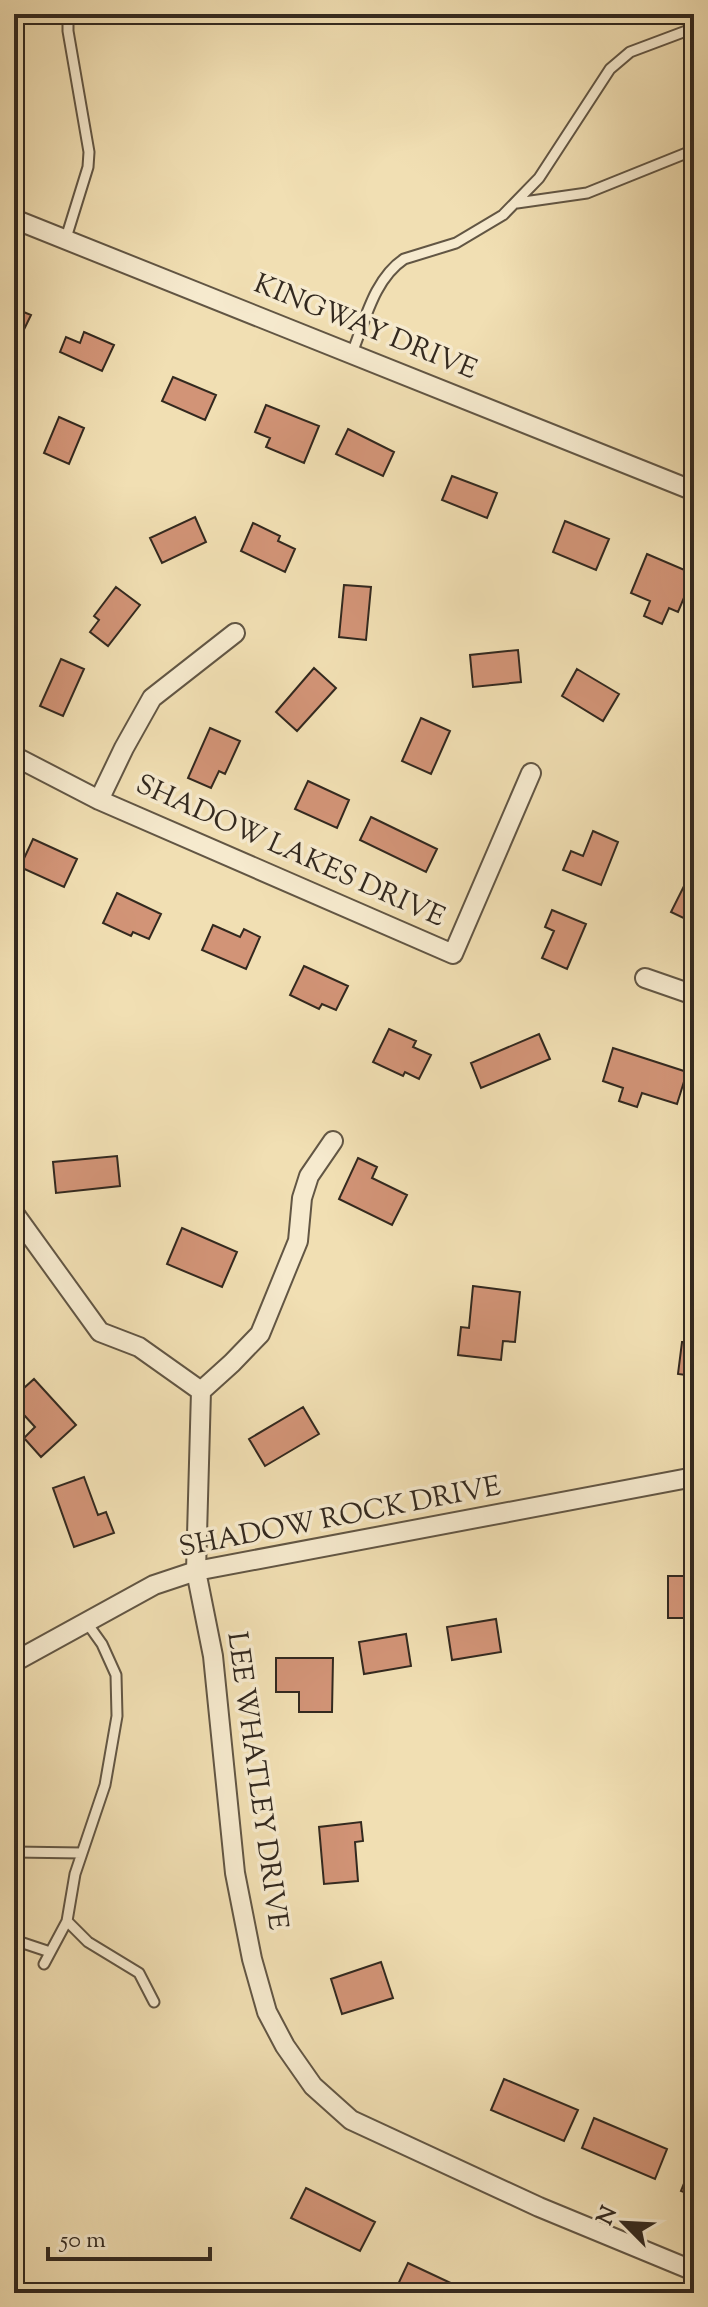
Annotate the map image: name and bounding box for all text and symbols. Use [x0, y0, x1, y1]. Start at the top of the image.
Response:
street label: KINGWAY DRIVE [247, 265, 483, 391]
street label: SHADOW LAKES DRIVE [129, 766, 451, 938]
street label: SHADOW ROCK DRIVE [176, 1467, 504, 1569]
street label: LEE WHATLEY DRIVE [215, 1629, 297, 1933]
north arrow [584, 2183, 664, 2263]
text: N [590, 2201, 627, 2231]
scale bar [48, 2211, 210, 2261]
text: 50 m [58, 2224, 106, 2258]

